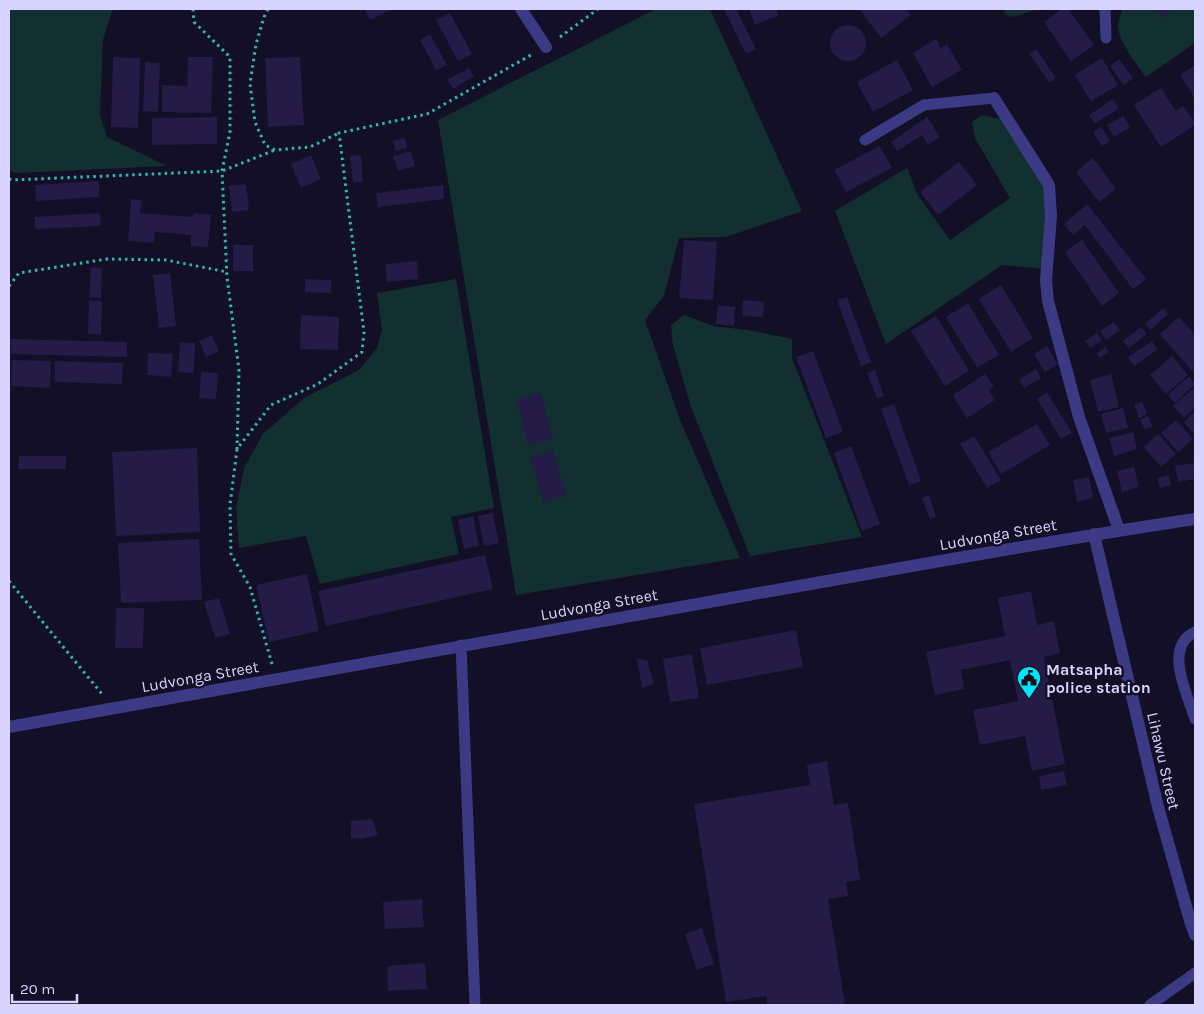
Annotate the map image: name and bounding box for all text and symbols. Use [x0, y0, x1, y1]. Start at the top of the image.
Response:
street label: Ludvonga Street [938, 515, 1058, 554]
street label: Ludvonga Street [539, 585, 659, 624]
street label: Ludvonga Street [140, 657, 260, 696]
place label: Matsapha police station [1046, 660, 1151, 697]
public building icon: Matsapha police station [1016, 665, 1042, 699]
street label: Lihawu Street [1143, 710, 1184, 812]
scale bar [12, 972, 78, 1004]
text: 20 m [20, 980, 55, 998]

